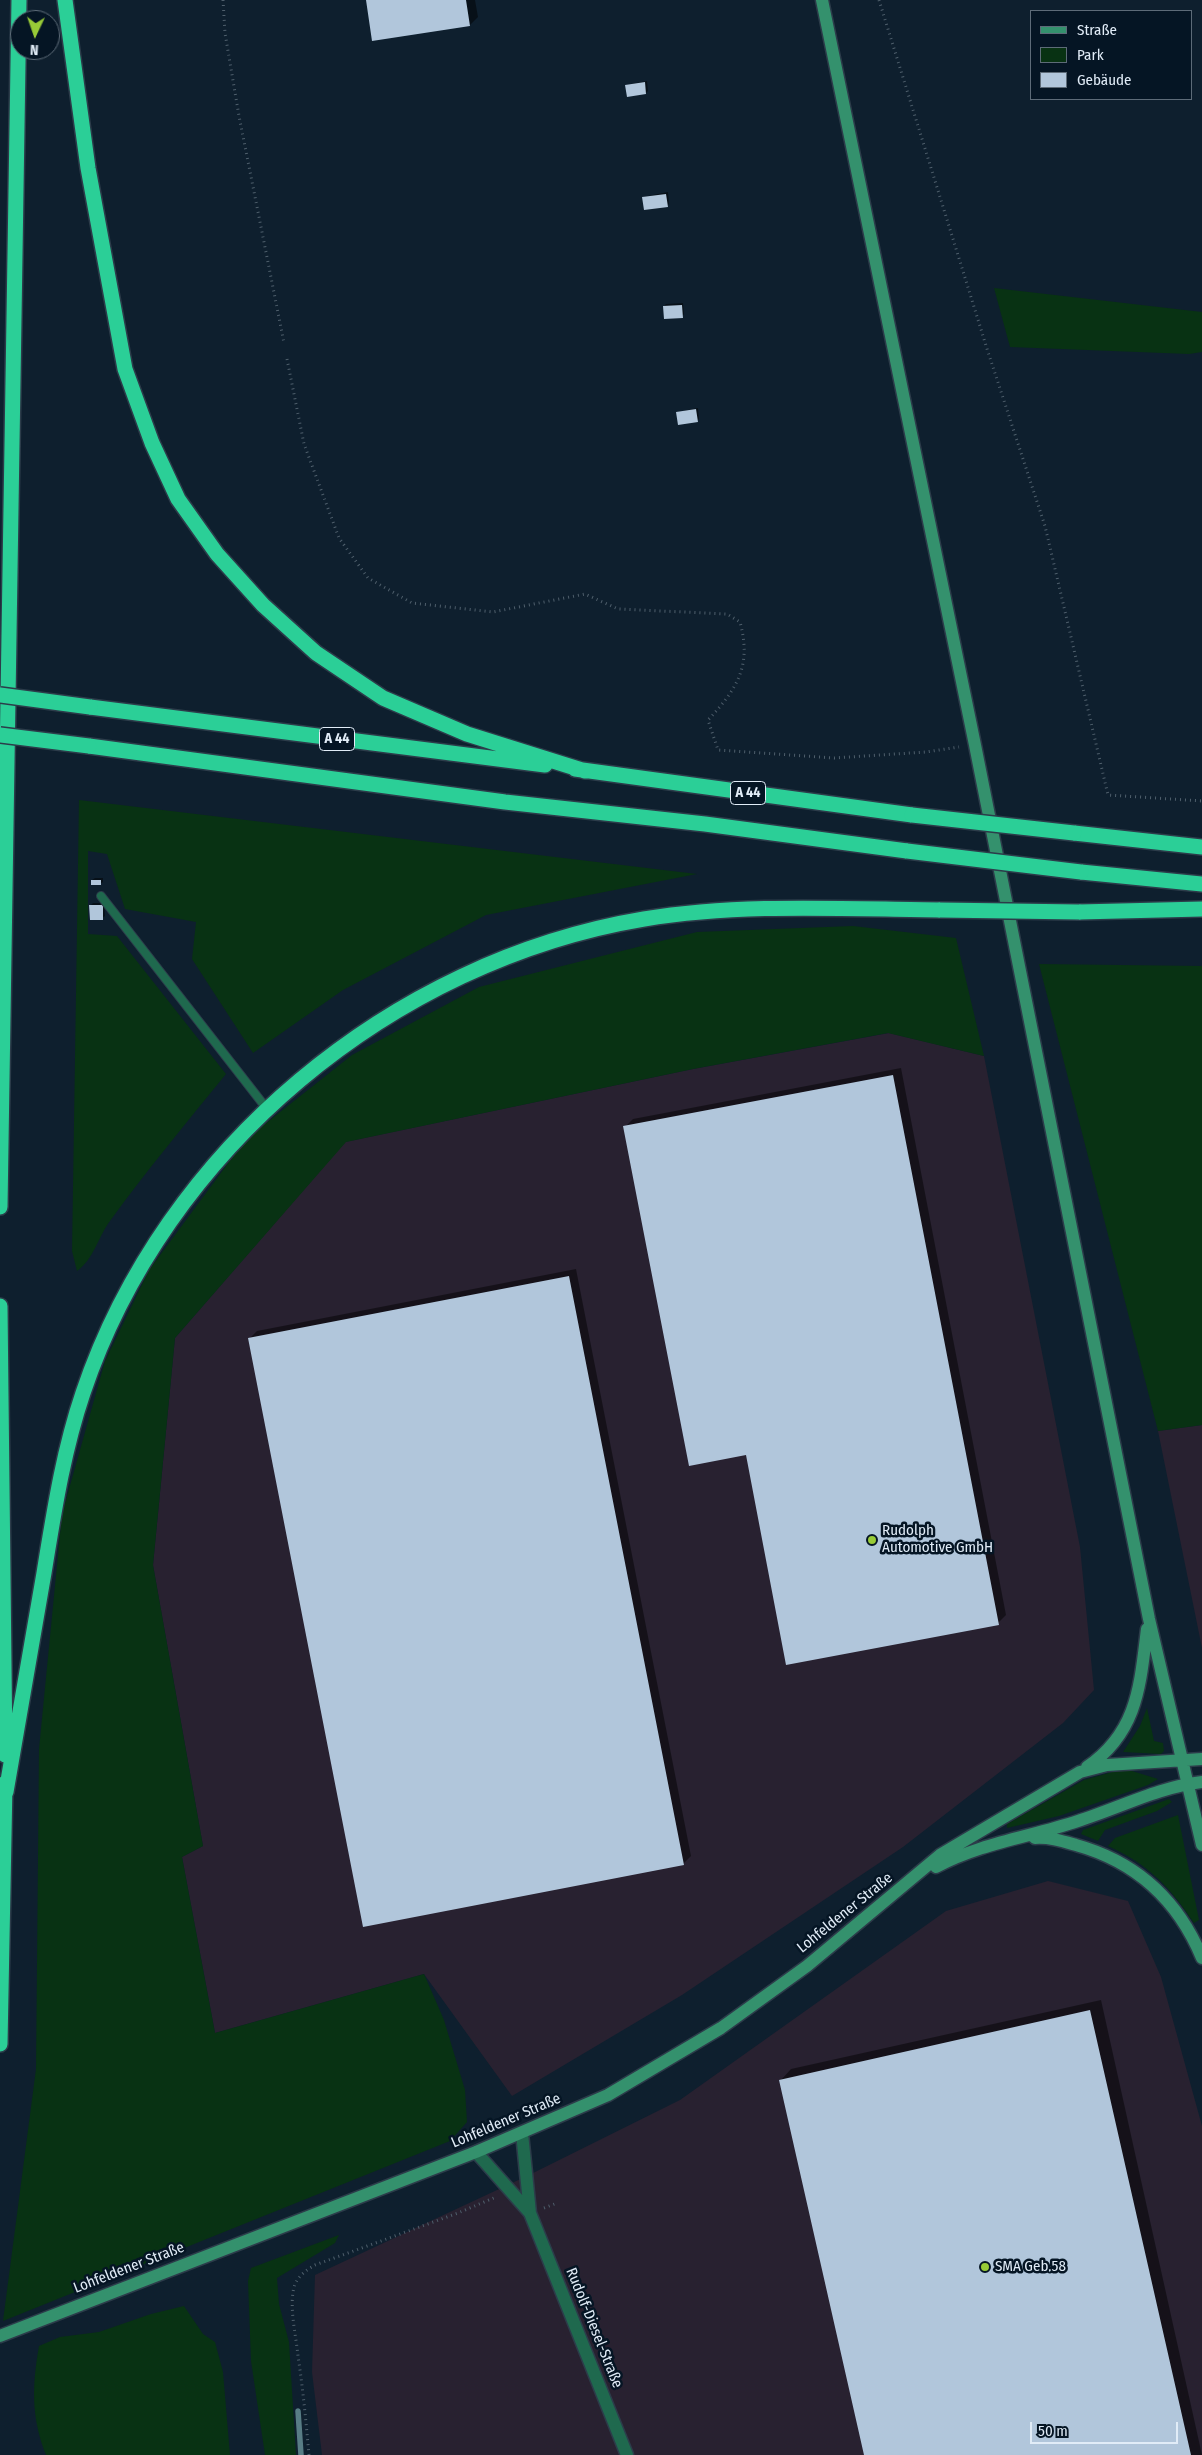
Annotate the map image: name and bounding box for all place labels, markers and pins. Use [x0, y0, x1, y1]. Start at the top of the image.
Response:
place label: Rudolph Automotive GmbH [882, 1522, 993, 1557]
marker: Rudolph Automotive GmbH [866, 1534, 878, 1546]
place label: SMA Geb.58 [995, 2258, 1066, 2276]
marker: SMA Geb.58 [979, 2261, 991, 2273]

